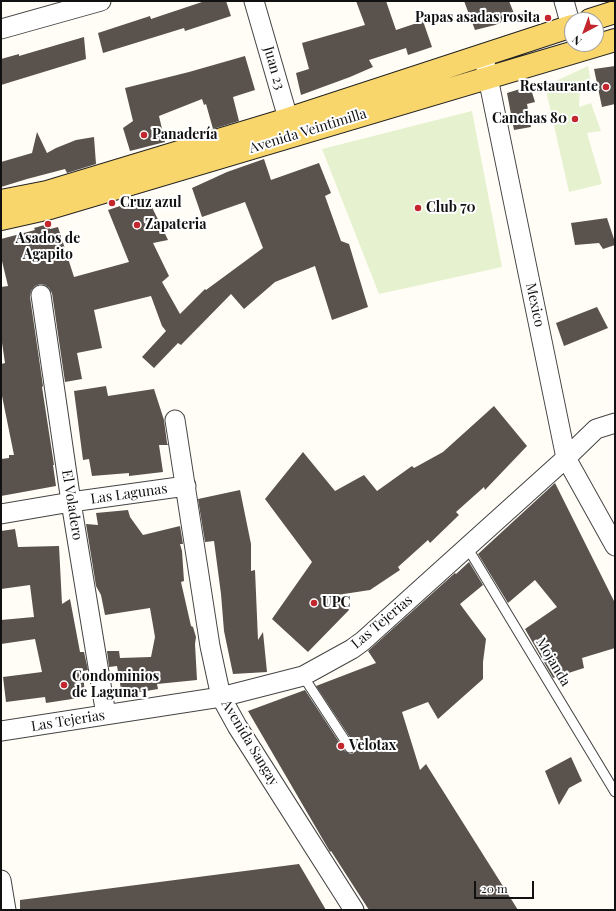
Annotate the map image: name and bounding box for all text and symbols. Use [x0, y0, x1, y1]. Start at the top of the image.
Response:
place label: Papas asadas rosita [415, 10, 540, 26]
north arrow [564, 12, 604, 52]
marker: Papas asadas rosita [543, 13, 553, 23]
text: N [569, 32, 584, 49]
street label: Juan 23 [260, 44, 288, 92]
place label: Restaurante [520, 79, 598, 95]
marker: Restaurante [601, 82, 611, 92]
street label: Avenida Veintimilla [247, 105, 369, 157]
place label: Canchas 80 [492, 111, 567, 127]
marker: Canchas 80 [570, 114, 580, 124]
place label: Panadería [152, 127, 217, 143]
marker: Panadería [139, 130, 149, 140]
place label: Cruz azul [120, 195, 182, 211]
marker: Cruz azul [107, 198, 117, 208]
place label: Club 70 [426, 200, 476, 216]
marker: Club 70 [413, 203, 423, 213]
place label: Zapateria [145, 217, 206, 233]
marker: Asados de Agapito [43, 219, 53, 229]
marker: Zapateria [132, 220, 142, 230]
place label: Asados de Agapito [16, 231, 80, 264]
street label: Mexico [522, 281, 548, 329]
street label: El Voladero [58, 468, 86, 542]
street label: Las Lagunas [90, 480, 168, 508]
street label: Las Tejerias [348, 592, 416, 652]
place label: UPC [322, 595, 350, 611]
marker: UPC [309, 598, 319, 608]
street label: Mojanda [532, 635, 574, 689]
place label: Condominios de Laguna 1 [72, 669, 159, 702]
marker: Condominios de Laguna 1 [59, 680, 69, 690]
street label: Avenida Sangay [218, 697, 282, 789]
street label: Las Tejerias [30, 707, 106, 735]
place label: Velotax [349, 738, 396, 754]
marker: Velotax [336, 741, 346, 751]
scale bar [476, 873, 536, 899]
text: 20 m [481, 880, 508, 896]

